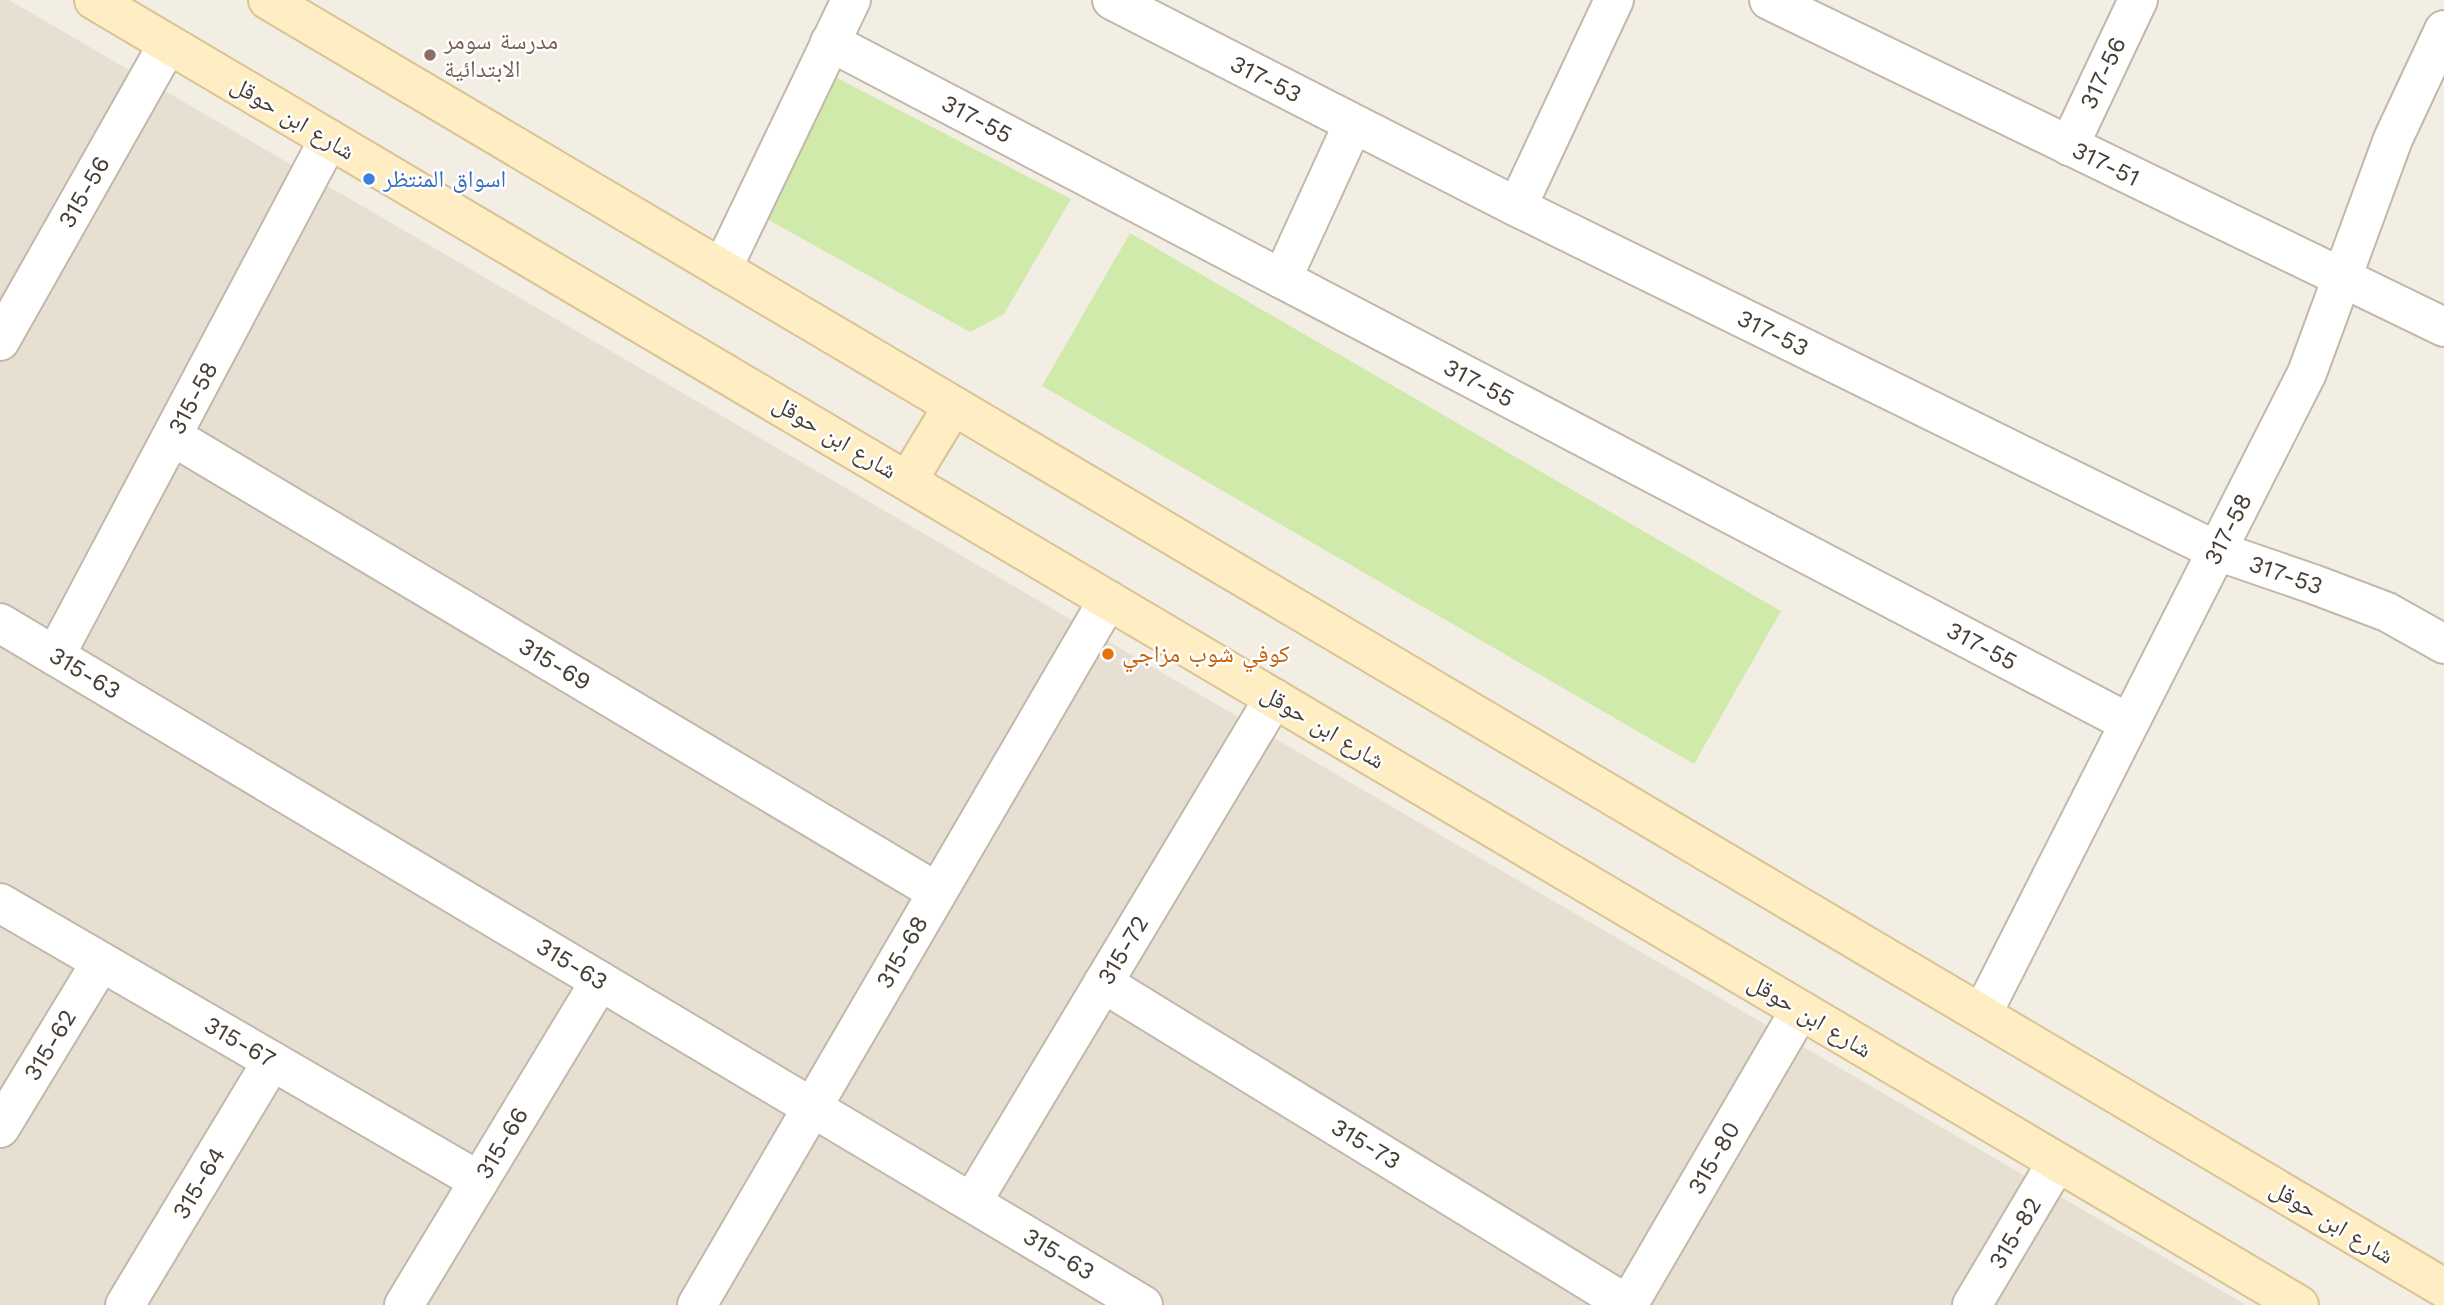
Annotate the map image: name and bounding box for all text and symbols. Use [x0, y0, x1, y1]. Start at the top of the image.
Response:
place label: مدرسة سومر الابتدائية [443, 27, 558, 83]
street label: 317-56 [2074, 32, 2132, 114]
marker: مدرسة سومر الابتدائية [422, 47, 438, 63]
street label: 317-53 [1226, 49, 1306, 109]
street label: شارع ابن حوقل [226, 70, 360, 167]
street label: 317-55 [937, 89, 1017, 149]
street label: 317-51 [2068, 136, 2144, 192]
street label: 315-56 [52, 151, 116, 233]
place label: اسواق المنتظر [382, 165, 506, 193]
marker: اسواق المنتظر [361, 171, 377, 187]
street label: 317-53 [1733, 304, 1813, 362]
street label: 317-55 [1439, 353, 1519, 413]
street label: 315-58 [162, 357, 224, 439]
street label: شارع ابن حوقل [768, 389, 902, 486]
street label: 317-58 [2198, 489, 2258, 569]
street label: 317-53 [2246, 549, 2326, 601]
street label: 317-55 [1942, 616, 2022, 676]
street label: 315-69 [514, 632, 596, 696]
place label: كوفي شوب مزاجي [1122, 640, 1290, 673]
street label: 315-63 [44, 641, 126, 705]
marker: كوفي شوب مزاجي [1100, 646, 1116, 662]
street label: شارع ابن حوقل [1256, 679, 1390, 776]
street label: 315-72 [1092, 910, 1154, 990]
street label: 315-68 [870, 911, 934, 993]
street label: 315-63 [531, 932, 613, 996]
street label: شارع ابن حوقل [1743, 968, 1877, 1065]
street label: 315-62 [18, 1004, 82, 1086]
street label: 315-67 [199, 1011, 281, 1073]
street label: 315-66 [470, 1102, 534, 1184]
street label: 315-73 [1326, 1113, 1406, 1175]
street label: 315-80 [1682, 1117, 1746, 1199]
street label: 315-64 [167, 1142, 231, 1224]
street label: شارع ابن حوقل [2265, 1174, 2399, 1271]
street label: 315-82 [1983, 1192, 2047, 1274]
street label: 315-63 [1018, 1222, 1100, 1286]

